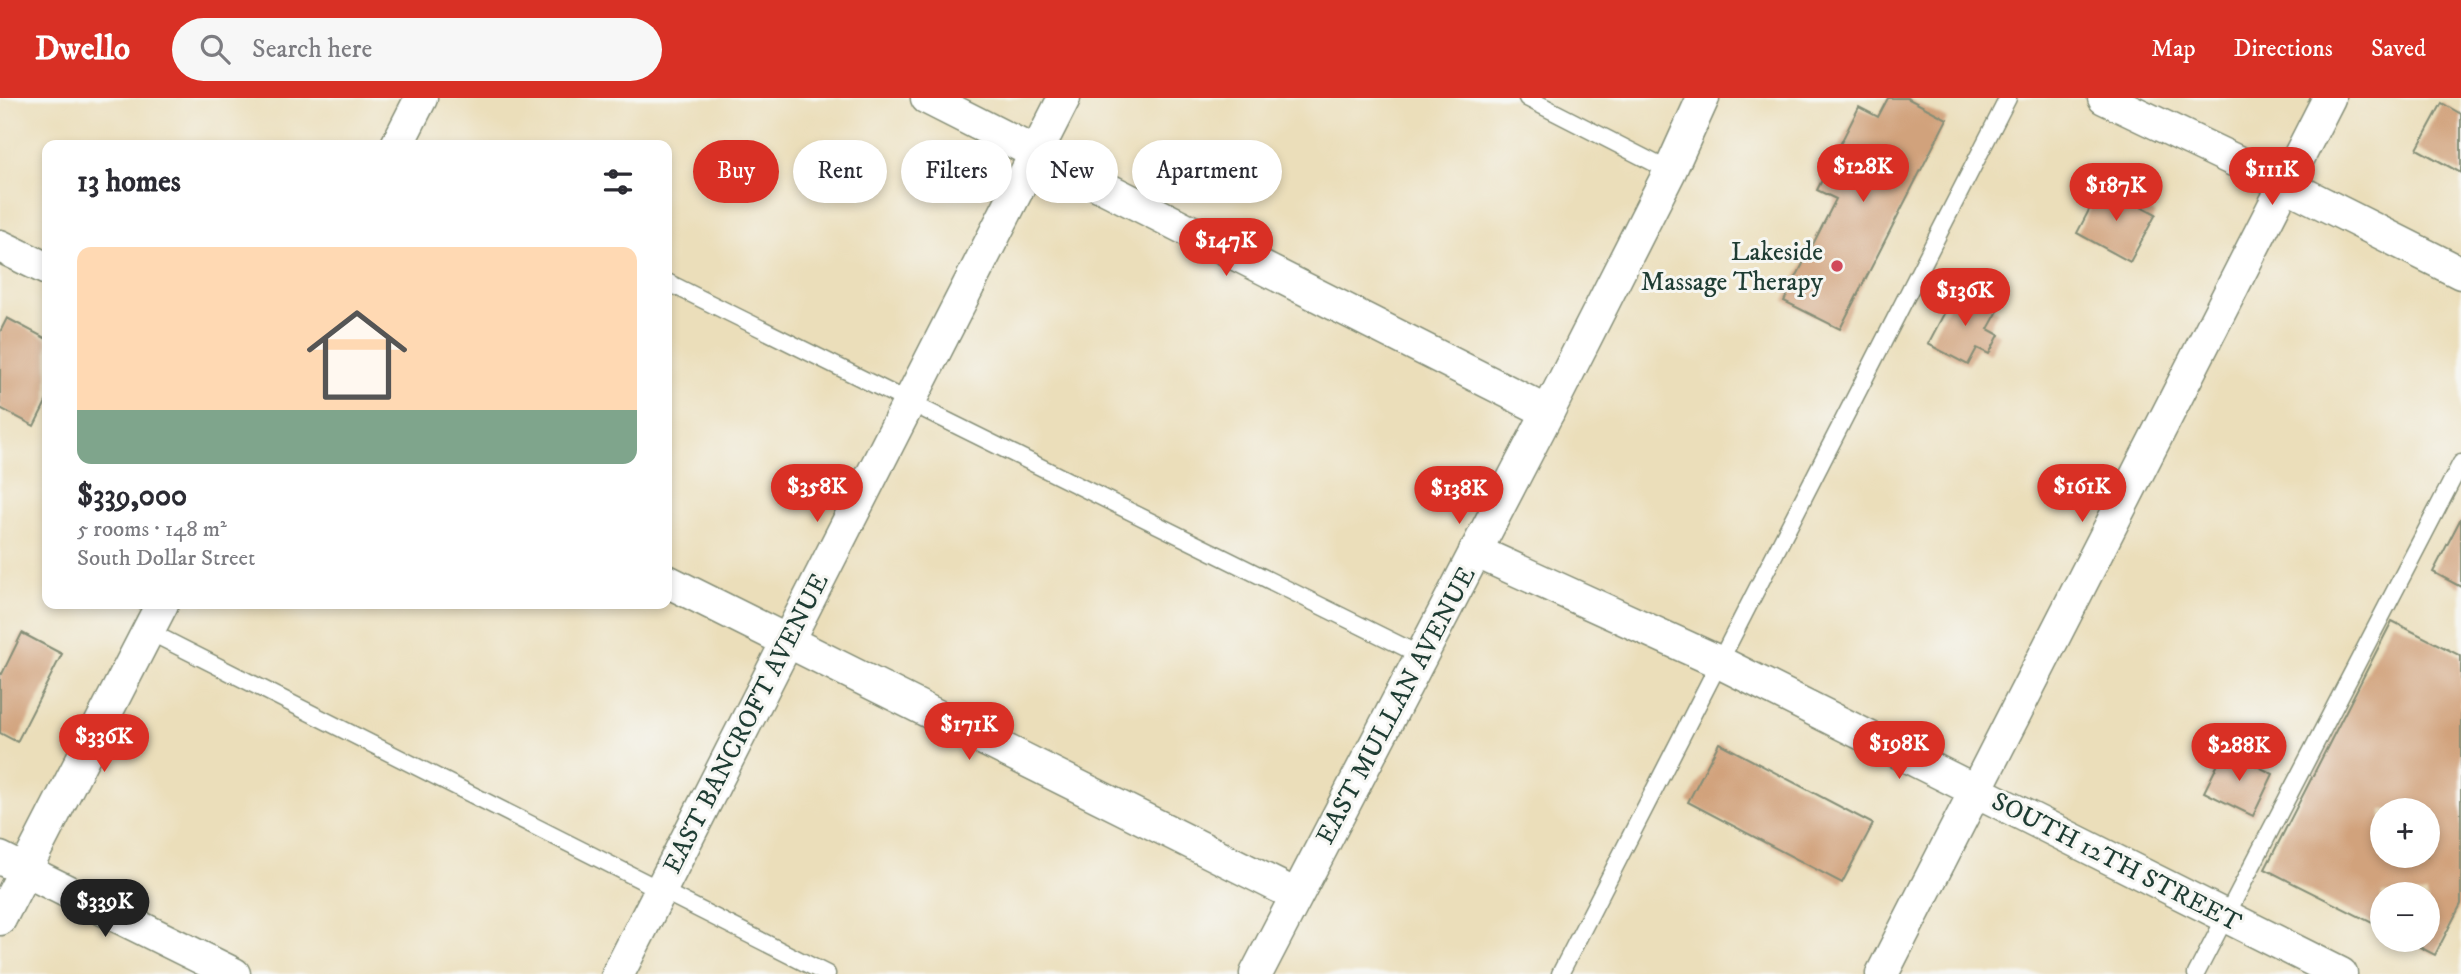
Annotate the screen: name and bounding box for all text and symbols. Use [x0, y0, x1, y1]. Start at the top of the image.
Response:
search box [172, 18, 662, 81]
text: Dwello [35, 29, 130, 70]
icon: search [196, 30, 234, 68]
text: Search here [252, 33, 372, 66]
text: Map [2151, 34, 2196, 64]
text: Directions [2234, 34, 2333, 64]
text: Saved [2371, 34, 2426, 64]
chip: Buy [693, 140, 779, 203]
chip: Rent [793, 140, 887, 203]
chip: Filters [901, 140, 1012, 203]
chip: New [1026, 140, 1118, 203]
chip: Apartment [1132, 140, 1282, 203]
pin: $128K [1814, 144, 1912, 204]
pin: $111K [2223, 148, 2321, 207]
text: $128K [1833, 152, 1893, 181]
text: $111K [2245, 155, 2299, 184]
icon: filters [599, 163, 637, 201]
text: 13 homes [77, 164, 181, 201]
pin: $187K [2067, 164, 2165, 223]
text: $187K [2086, 171, 2146, 200]
pin: $147K [1177, 218, 1275, 278]
text: $147K [1195, 226, 1257, 255]
place label: Lakeside Massage Therapy [1641, 236, 1824, 299]
marker: Lakeside Massage Therapy [1829, 258, 1845, 274]
pin: $136K [1916, 268, 2014, 328]
text: $136K [1936, 276, 1994, 305]
icon: home [294, 292, 420, 418]
pin: $358K [768, 464, 866, 524]
pin: $161K [2033, 464, 2131, 524]
pin: $138K [1410, 466, 1508, 526]
text: $358K [787, 472, 847, 501]
text: $161K [2053, 472, 2111, 501]
text: $138K [1430, 474, 1488, 503]
text: $339,000 [77, 478, 187, 515]
text: 5 rooms · 148 m² [77, 515, 227, 544]
text: South Dollar Street [77, 544, 255, 573]
street label: EAST MULLAN AVENUE [1309, 561, 1484, 850]
street label: EAST BANCROFT AVENUE [656, 568, 837, 879]
pin: $171K [920, 702, 1018, 762]
text: $171K [940, 710, 998, 739]
pin: $336K [55, 714, 153, 774]
text: $336K [75, 722, 133, 751]
pin: $198K [1850, 722, 1948, 781]
pin: $288K [2190, 724, 2288, 783]
text: $198K [1869, 729, 1929, 758]
text: $288K [2207, 731, 2271, 760]
street label: SOUTH 12TH STREET [1986, 785, 2247, 940]
map controls [2370, 798, 2440, 952]
button: + [2370, 798, 2440, 868]
pin: $339K [56, 880, 154, 939]
button: − [2370, 882, 2440, 952]
text: $339K [76, 887, 134, 916]

